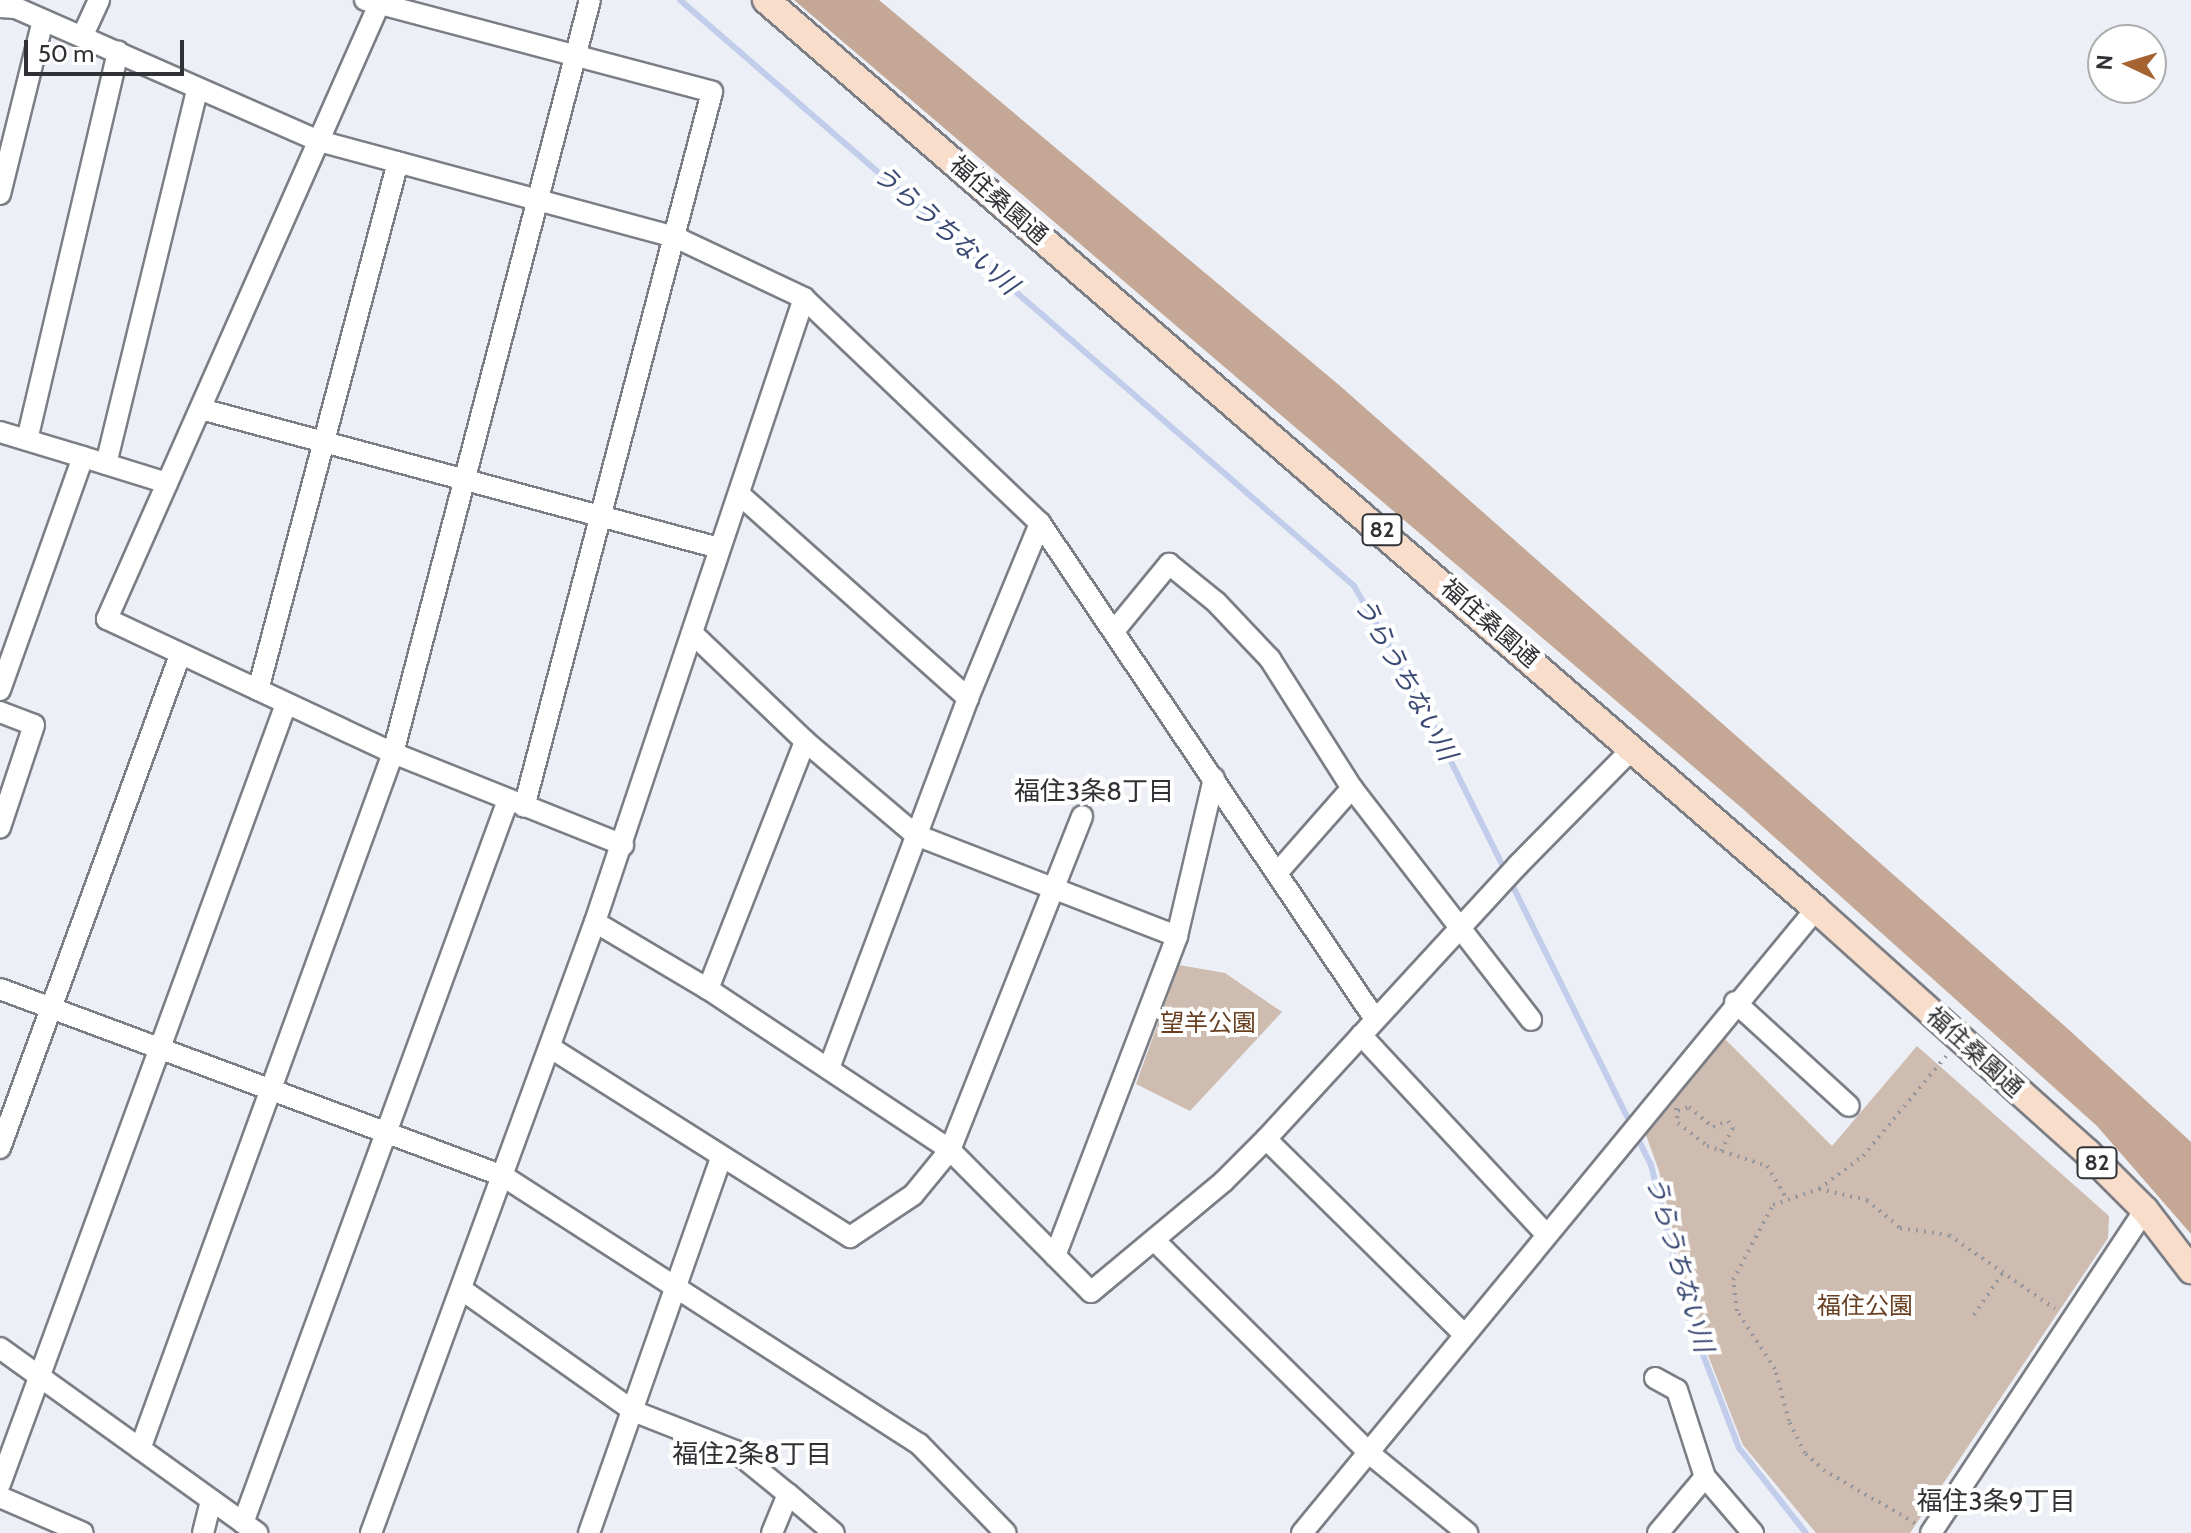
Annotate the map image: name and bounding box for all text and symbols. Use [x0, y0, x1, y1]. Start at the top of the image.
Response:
scale bar [28, 24, 188, 74]
north arrow [2087, 24, 2167, 104]
text: 50 m [38, 39, 94, 68]
text: N [2091, 54, 2119, 71]
street label: 福住桑園通 [944, 150, 1054, 250]
water label: うらうちない川 [866, 159, 1024, 301]
road number: 82 [1360, 512, 1404, 548]
street label: 福住桑園通 [1435, 573, 1545, 673]
water label: うらうちない川 [1347, 592, 1463, 766]
district label: 福住3条8丁目 [1014, 776, 1174, 808]
street label: 福住桑園通 [1921, 1001, 2029, 1103]
park label: 望羊公園 [1160, 1009, 1256, 1037]
road number: 82 [2075, 1145, 2119, 1181]
water label: うらうちない川 [1639, 1172, 1719, 1356]
park label: 福住公園 [1817, 1292, 1913, 1320]
district label: 福住2条8丁目 [672, 1439, 832, 1471]
district label: 福住3条9丁目 [1917, 1486, 2075, 1518]

